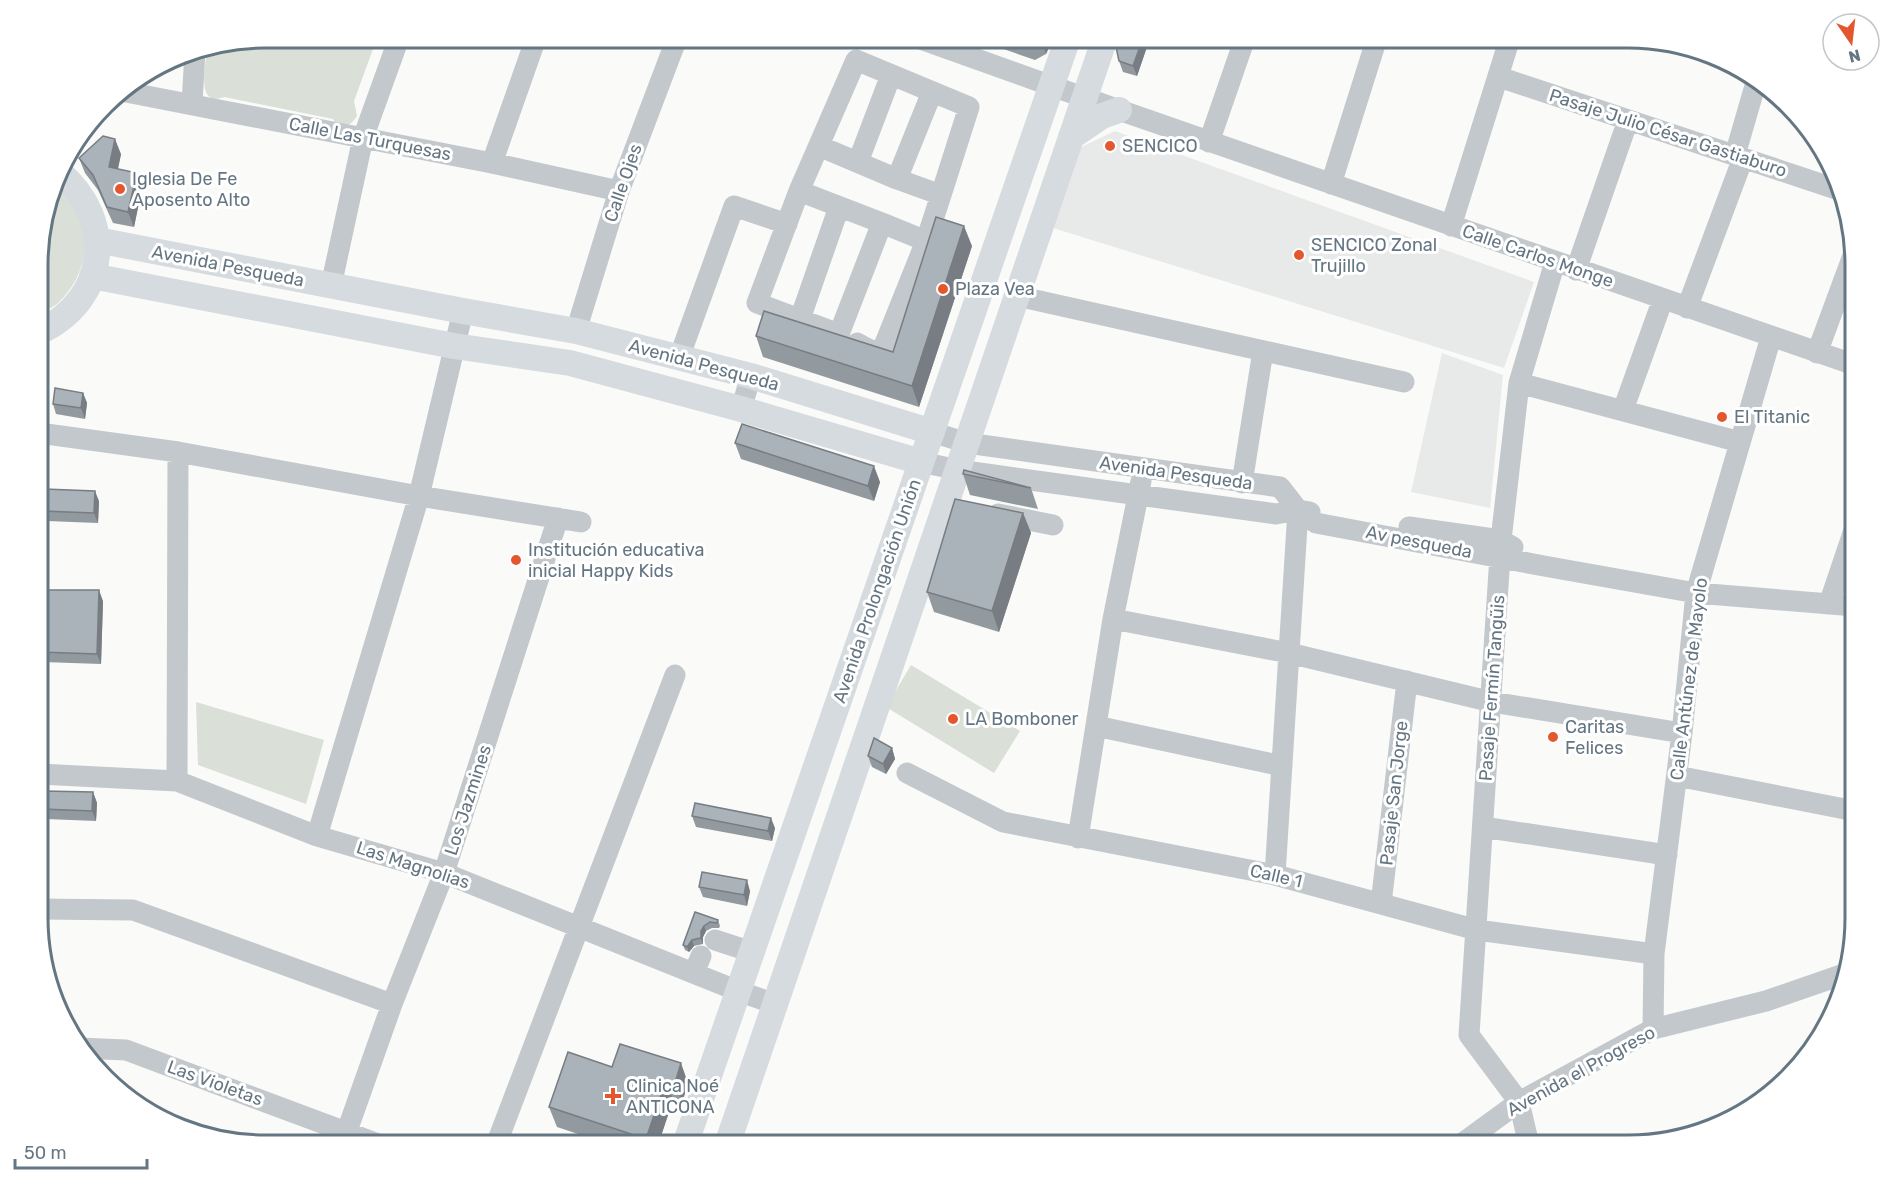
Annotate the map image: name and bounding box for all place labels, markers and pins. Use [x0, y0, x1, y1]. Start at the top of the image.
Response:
place label: SENCICO [1122, 135, 1198, 157]
marker: SENCICO [1103, 139, 1117, 153]
place label: Iglesia De Fe Aposento Alto [132, 168, 250, 211]
marker: Iglesia De Fe Aposento Alto [113, 182, 127, 196]
place label: SENCICO Zonal Trujillo [1311, 234, 1437, 277]
marker: SENCICO Zonal Trujillo [1292, 248, 1306, 262]
place label: Plaza Vea [955, 278, 1035, 300]
marker: Plaza Vea [936, 282, 950, 296]
place label: El Titanic [1734, 406, 1810, 428]
marker: El Titanic [1715, 410, 1729, 424]
place label: Institución educativa inicial Happy Kids [528, 539, 705, 582]
marker: Institución educativa inicial Happy Kids [509, 553, 523, 567]
place label: LA Bomboner [965, 708, 1079, 730]
marker: LA Bomboner [946, 712, 960, 726]
place label: Caritas Felices [1565, 716, 1624, 759]
marker: Caritas Felices [1546, 730, 1560, 744]
place label: Clinica Noé ANTICONA [626, 1075, 719, 1118]
marker: Clinica Noé ANTICONA [604, 1087, 622, 1105]

